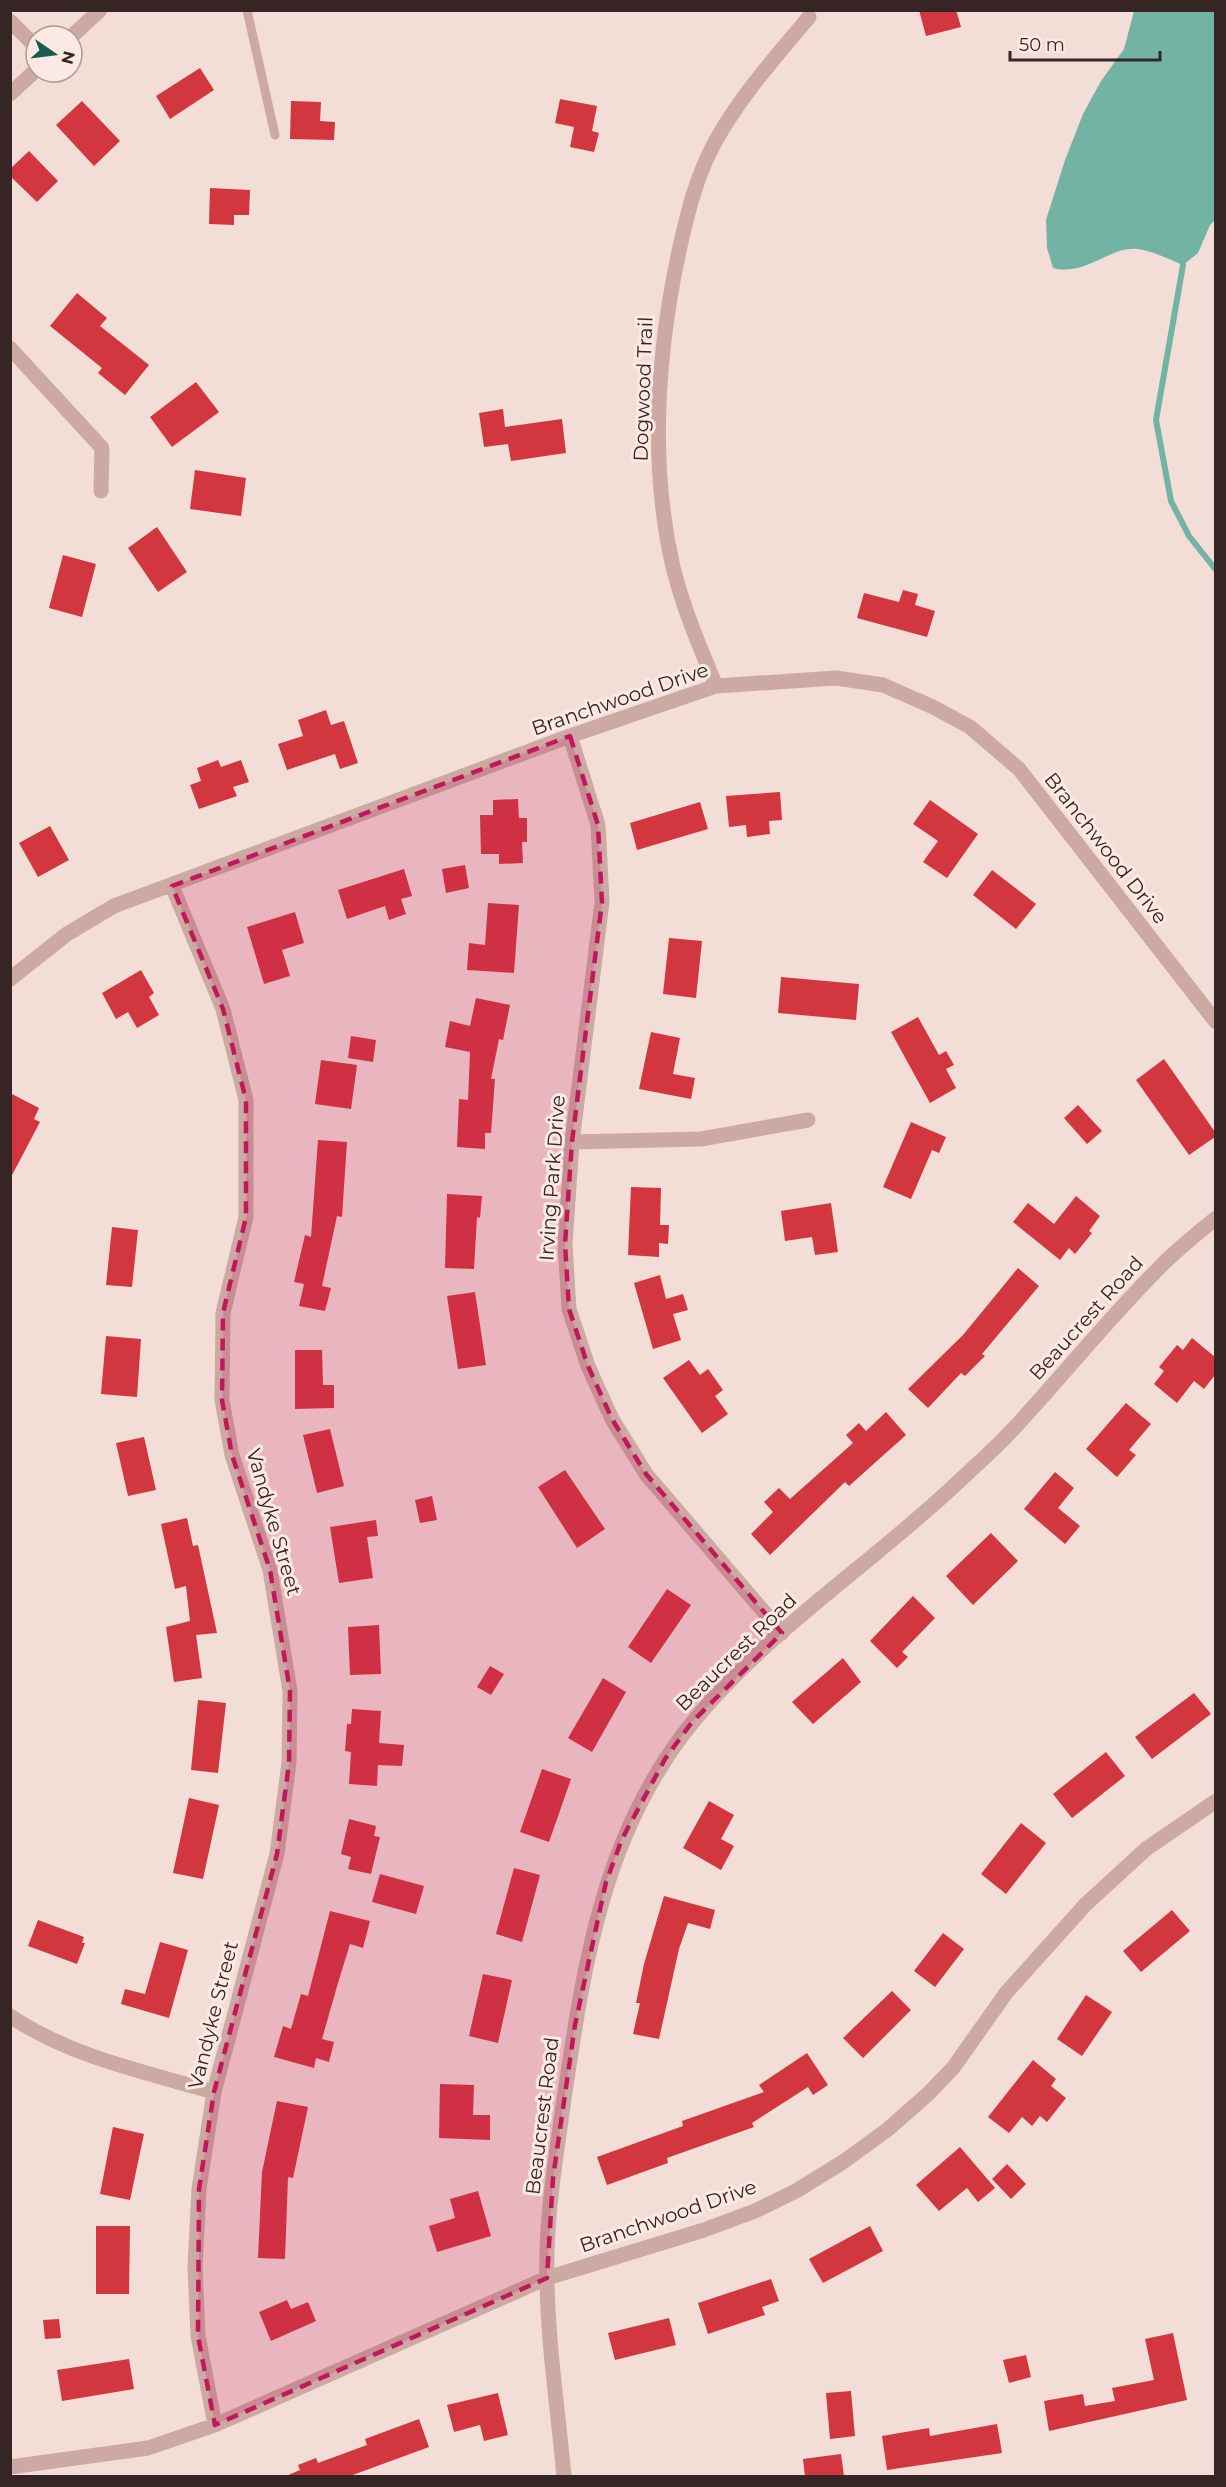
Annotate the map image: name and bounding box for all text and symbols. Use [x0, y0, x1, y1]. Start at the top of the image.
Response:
north arrow [24, 24, 84, 84]
scale bar [1010, 24, 1160, 62]
text: 50 m [1019, 34, 1065, 56]
text: N [57, 49, 79, 66]
street label: Dogwood Trail [628, 316, 658, 462]
street label: Branchwood Drive [528, 657, 712, 741]
street label: Branchwood Drive [1039, 767, 1173, 929]
street label: Irving Park Drive [534, 1094, 570, 1262]
street label: Beaucrest Road [1024, 1251, 1148, 1385]
street label: Vandyke Street [242, 1446, 306, 1598]
street label: Beaucrest Road [671, 1588, 801, 1716]
street label: Vandyke Street [183, 1938, 243, 2092]
street label: Beaucrest Road [520, 2036, 564, 2196]
street label: Branchwood Drive [576, 2174, 760, 2258]

